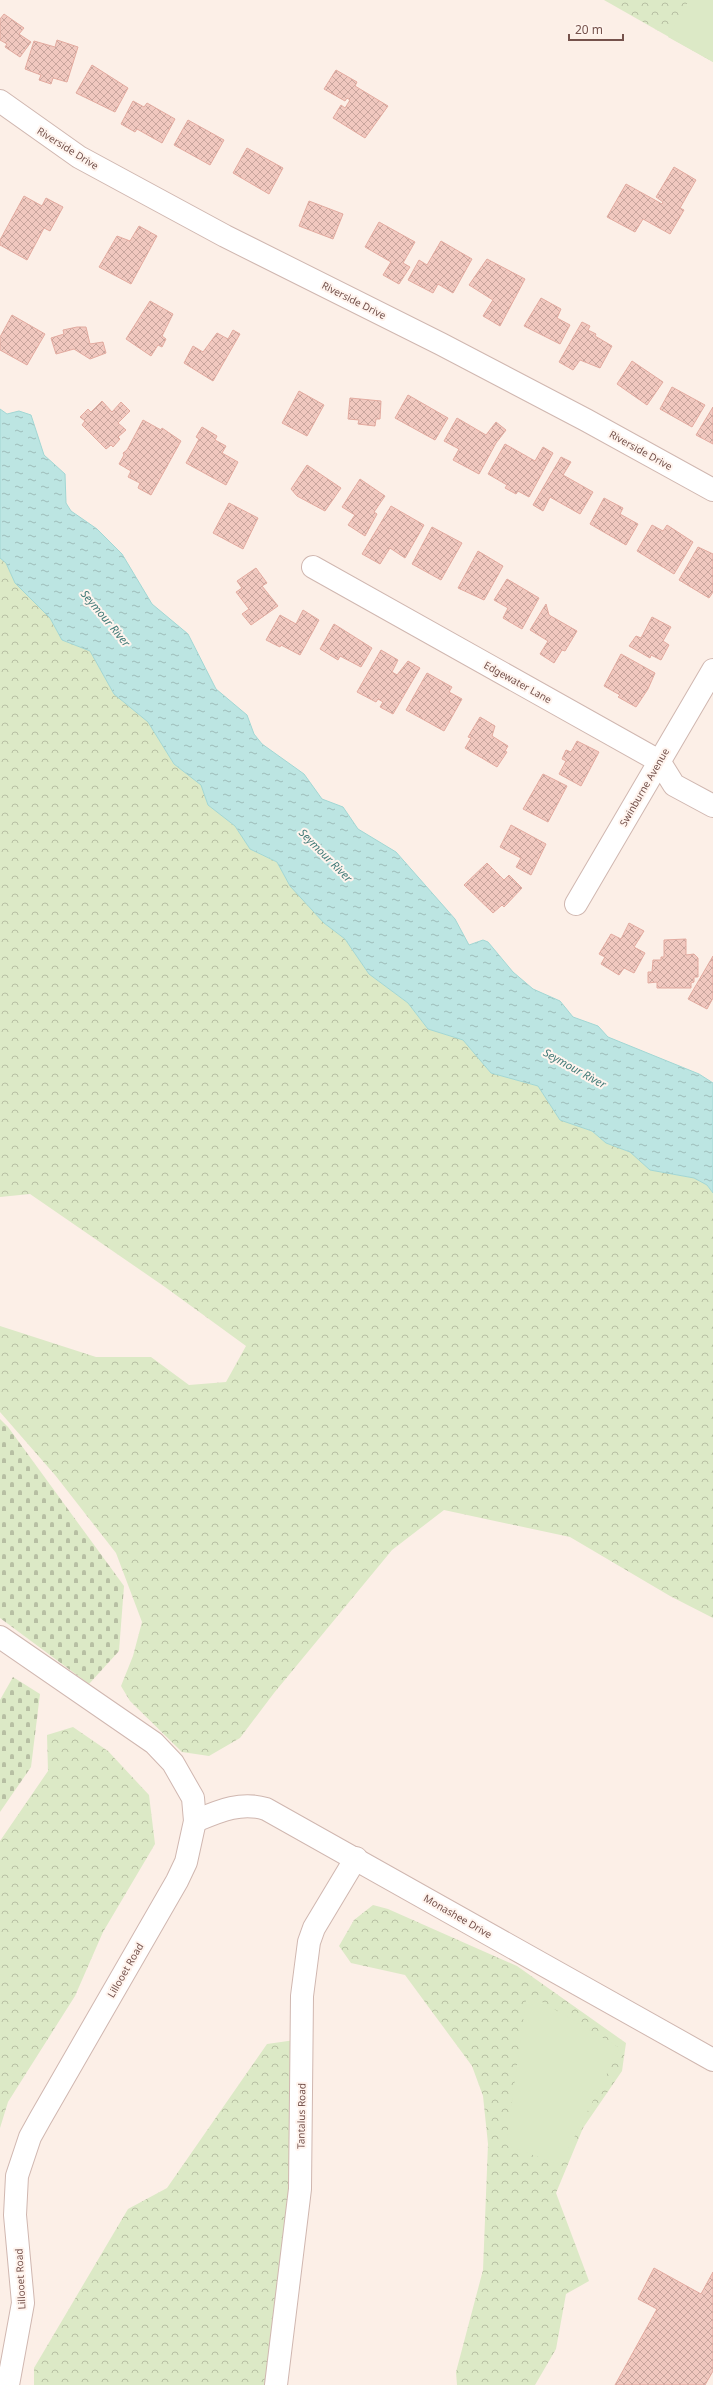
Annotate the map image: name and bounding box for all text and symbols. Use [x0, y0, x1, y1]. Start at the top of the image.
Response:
scale bar [569, 16, 623, 42]
text: 20 m [575, 21, 603, 38]
street label: Riverside Drive [35, 123, 102, 173]
street label: Riverside Drive [320, 278, 389, 322]
street label: Riverside Drive [607, 427, 675, 473]
water label: Seymour River [78, 587, 134, 650]
street label: Edgewater Lane [482, 658, 555, 707]
street label: Swinburne Avenue [616, 745, 672, 829]
water label: Seymour River [296, 825, 356, 885]
water label: Seymour River [541, 1045, 610, 1092]
street label: Monashee Drive [421, 1891, 495, 1941]
street label: Lillooet Road [104, 1940, 146, 2000]
street label: Tantalus Road [293, 2083, 309, 2149]
street label: Lillooet Road [11, 2248, 29, 2310]

